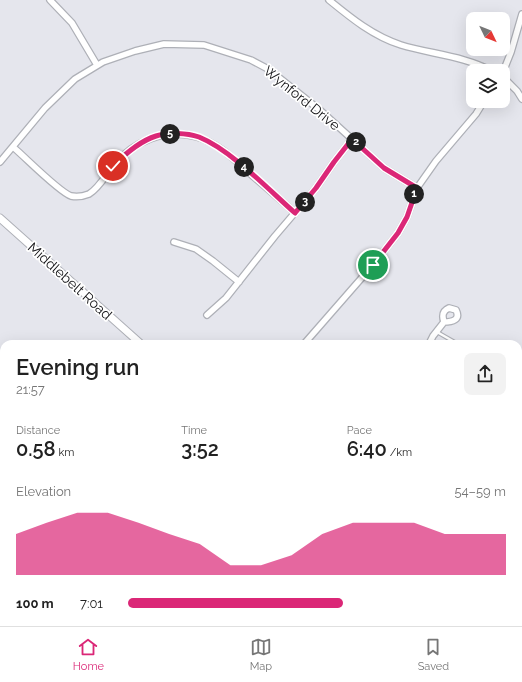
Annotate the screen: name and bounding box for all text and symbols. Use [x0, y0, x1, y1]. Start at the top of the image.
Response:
north arrow [466, 12, 510, 56]
map controls [466, 12, 510, 108]
street label: Wynford Drive [261, 62, 343, 134]
button: layers [466, 64, 510, 108]
pin: 5 [160, 124, 180, 144]
text: 5 [167, 127, 173, 140]
pin: 2 [346, 132, 366, 152]
text: 2 [353, 135, 359, 148]
pin [96, 149, 130, 183]
icon: check [102, 155, 124, 177]
pin: 4 [234, 157, 254, 177]
text: 4 [241, 160, 247, 173]
pin: 1 [404, 184, 424, 204]
text: 1 [411, 187, 417, 200]
pin: 3 [295, 192, 315, 212]
text: 3 [302, 195, 308, 208]
street label: Middlebelt Road [25, 239, 115, 323]
pin [356, 248, 390, 282]
icon: arrive [362, 254, 384, 276]
button: share [464, 353, 506, 395]
text: Evening run [16, 354, 139, 380]
text: 21:57 [16, 382, 45, 397]
text: Distance [16, 424, 60, 437]
text: Time [181, 424, 207, 437]
text: Pace [347, 424, 372, 437]
text: 0.58 [16, 437, 56, 461]
text: 3:52 [181, 437, 219, 461]
text: 6:40 [347, 437, 387, 461]
text: km [56, 446, 74, 459]
text: /km [387, 446, 412, 459]
text: Elevation [16, 484, 71, 499]
text: 54–59 m [454, 484, 506, 499]
text: 100 m [16, 596, 54, 611]
text: 7:01 [80, 596, 103, 611]
tab: Home [73, 636, 104, 673]
tab: Map [250, 636, 272, 673]
tab: Saved [418, 636, 449, 673]

